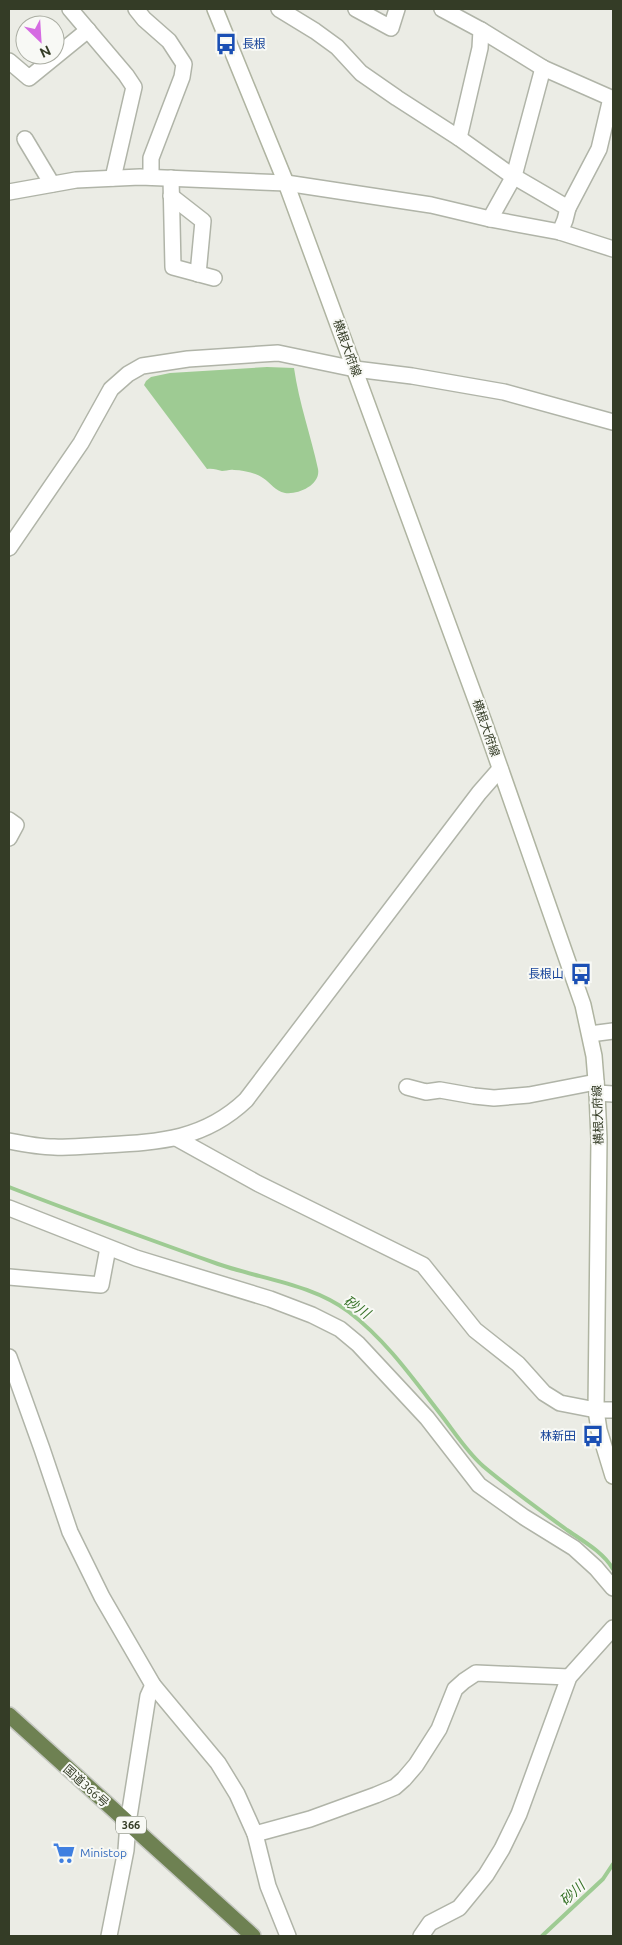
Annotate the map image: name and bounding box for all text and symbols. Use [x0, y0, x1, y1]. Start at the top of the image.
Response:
north arrow [15, 15, 65, 65]
bus stop icon: 長根 [213, 31, 239, 57]
place label: 長根 [242, 37, 266, 50]
text: N [37, 42, 54, 61]
street label: 横根大府線 [331, 317, 364, 378]
street label: 横根大府線 [471, 697, 502, 758]
bus stop icon: 長根山 [568, 961, 594, 987]
place label: 長根山 [528, 967, 564, 980]
street label: 横根大府線 [590, 1085, 605, 1145]
water label: 砂川 [341, 1293, 375, 1323]
bus stop icon: 林新田 [580, 1423, 606, 1449]
place label: 林新田 [540, 1429, 576, 1442]
street label: 国道366号 [61, 1762, 112, 1809]
road number: 366 [116, 1816, 146, 1834]
supermarket icon: Ministop [51, 1840, 77, 1866]
place label: Ministop [80, 1846, 127, 1859]
water label: 砂川 [556, 1876, 589, 1908]

